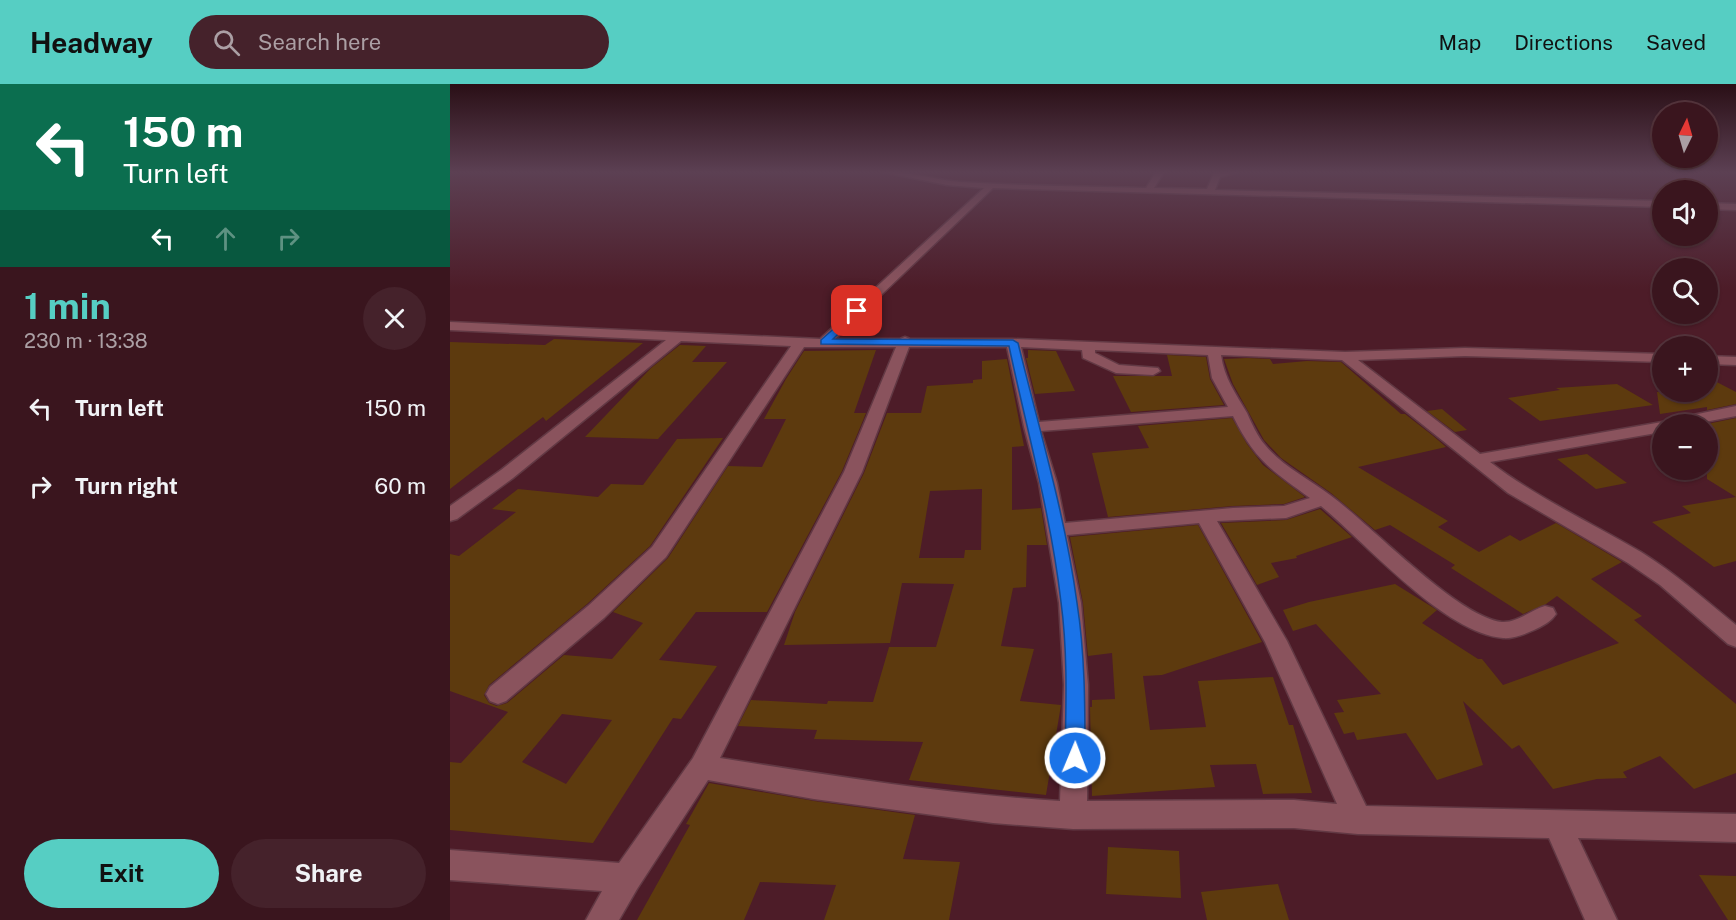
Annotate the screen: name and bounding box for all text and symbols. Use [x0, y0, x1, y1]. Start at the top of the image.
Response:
search box [189, 15, 609, 69]
text: Headway [30, 26, 153, 59]
icon: search [210, 26, 243, 59]
text: Search here [258, 29, 381, 55]
text: Map [1439, 30, 1481, 55]
text: Directions [1514, 30, 1613, 55]
text: Saved [1646, 30, 1706, 55]
north arrow [1652, 102, 1718, 168]
map controls [1652, 102, 1718, 480]
text: 150 m [123, 107, 243, 156]
icon: left [24, 108, 102, 186]
text: Turn left [123, 157, 229, 189]
button: sound [1652, 180, 1718, 246]
icon: left [146, 222, 179, 255]
icon: ahead [209, 222, 242, 255]
icon: right [272, 222, 305, 255]
button: search [1652, 258, 1718, 324]
text: 1 min [24, 285, 111, 327]
pin [831, 285, 882, 336]
button: close [363, 287, 426, 350]
icon: arrive [840, 294, 873, 327]
text: 230 m · 13:38 [24, 329, 148, 353]
button: + [1652, 336, 1718, 402]
icon: left [24, 392, 57, 425]
text: Turn left [75, 395, 164, 421]
text: 150 m [365, 395, 426, 421]
button: − [1652, 414, 1718, 480]
icon: right [24, 470, 57, 503]
text: Turn right [75, 473, 178, 499]
text: 60 m [375, 473, 426, 499]
position arrow [1043, 726, 1107, 790]
button: Exit [24, 839, 219, 908]
button: Share [231, 839, 426, 908]

